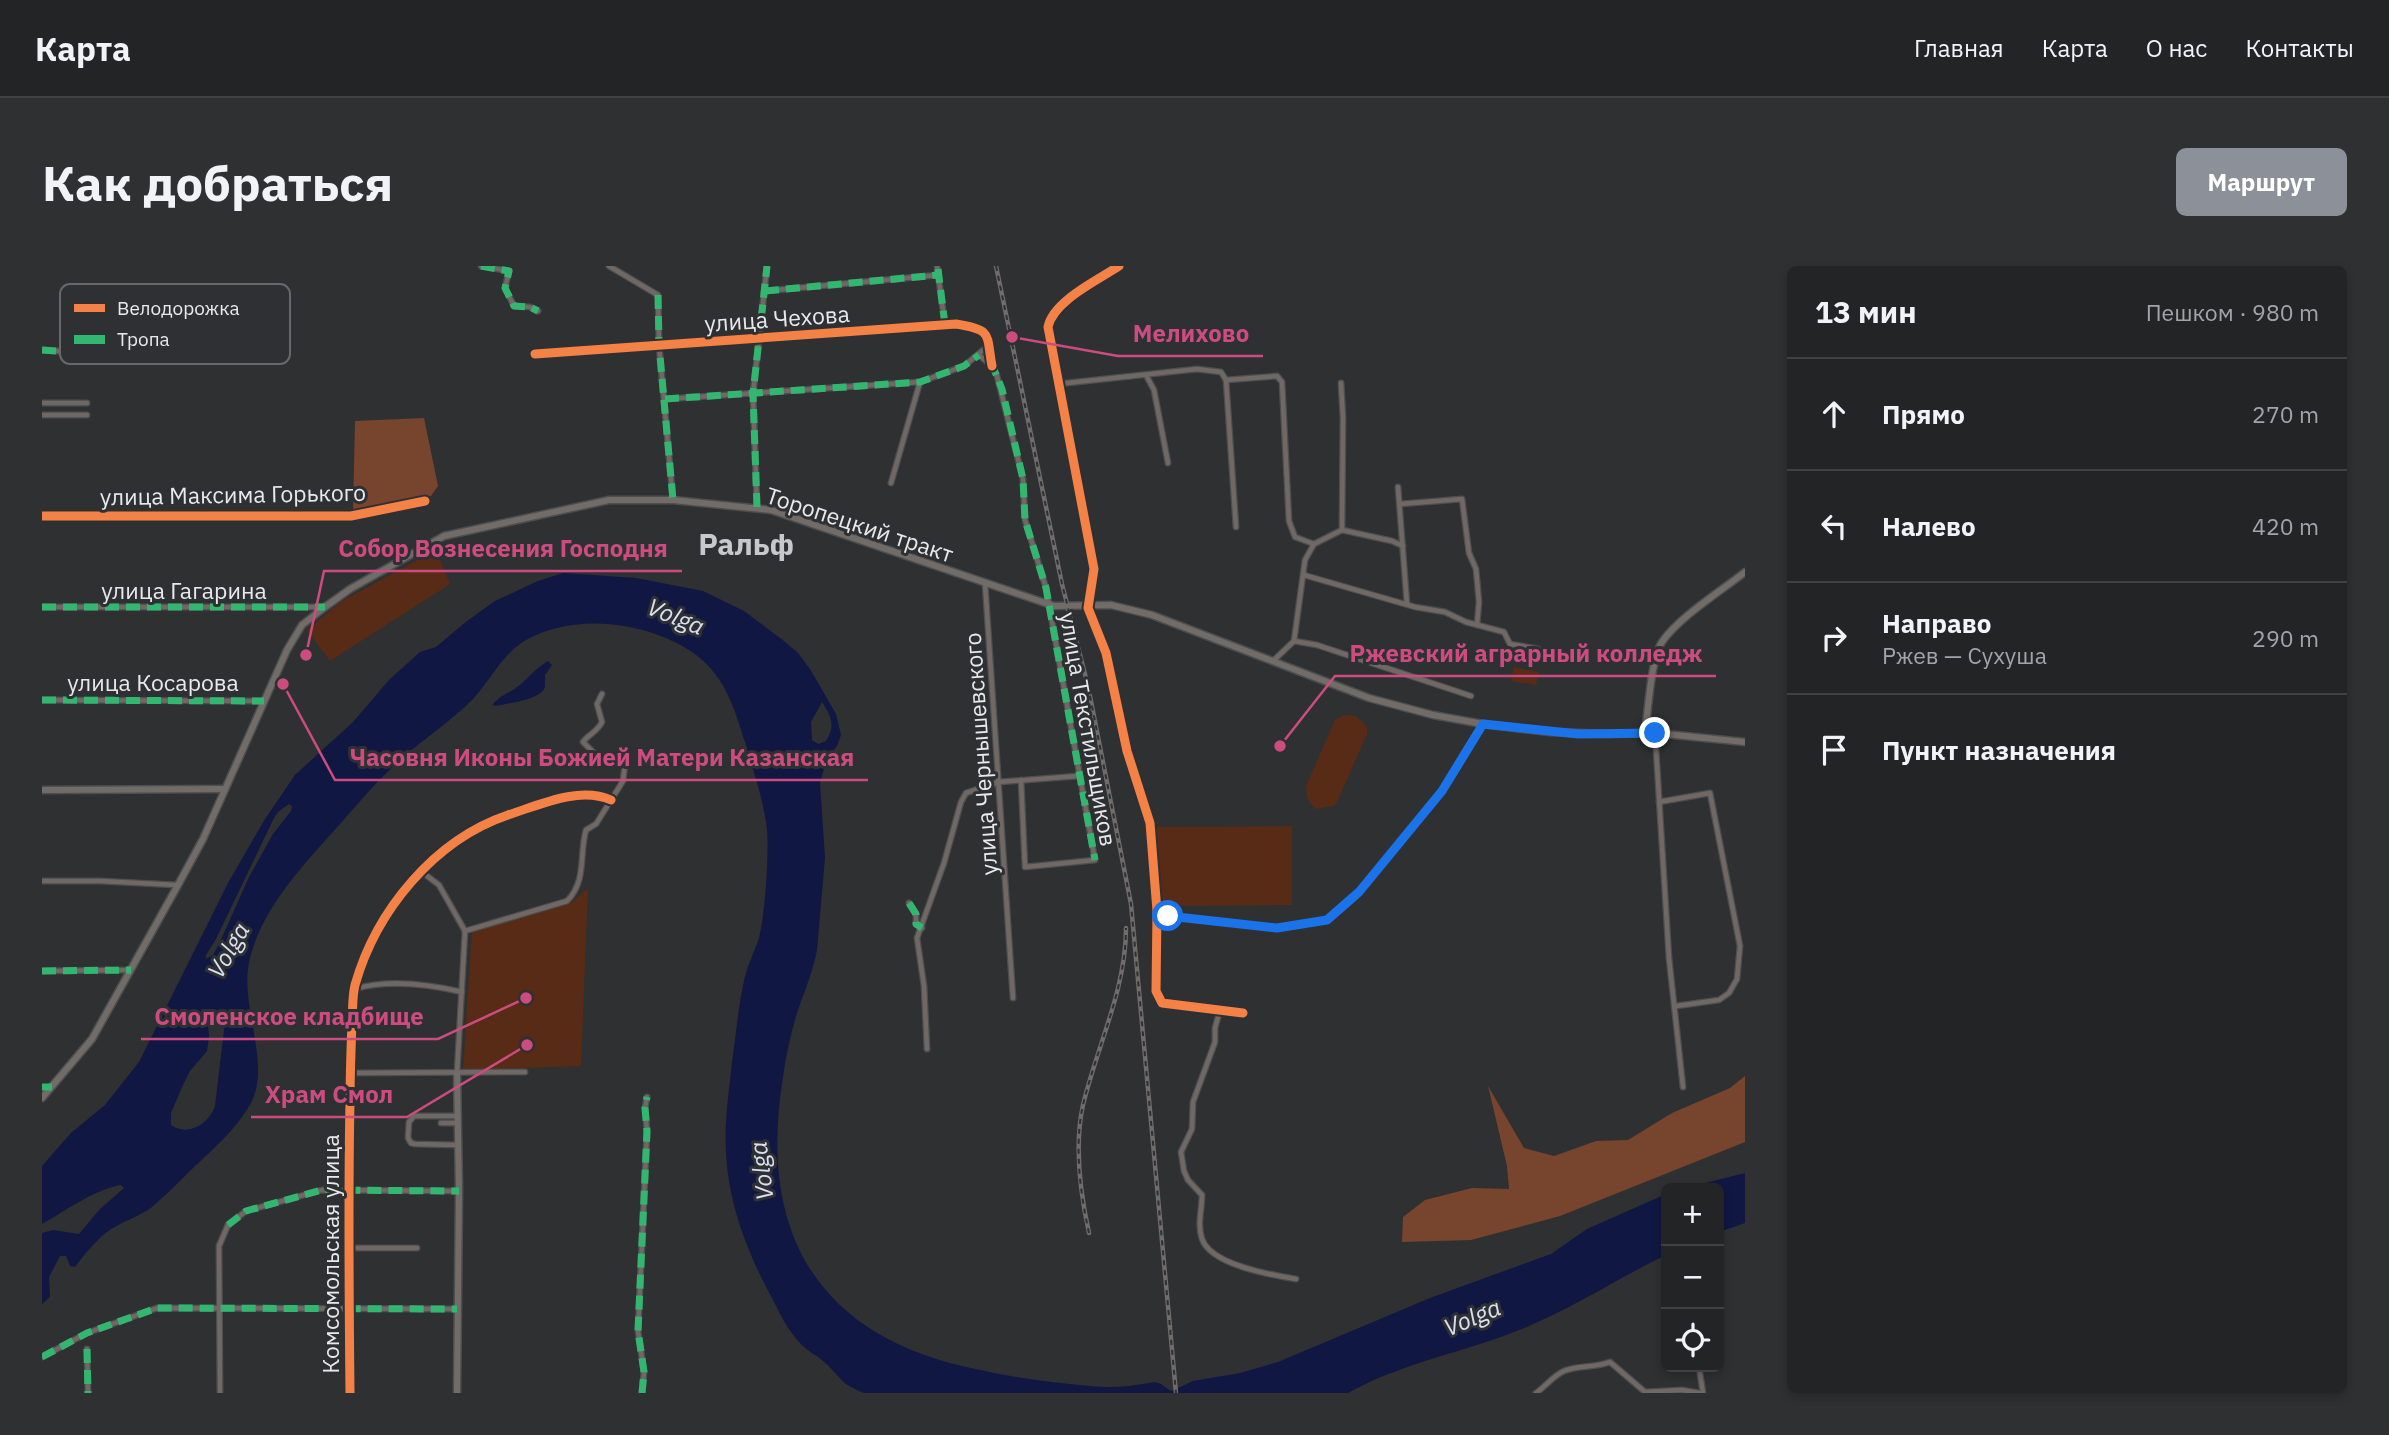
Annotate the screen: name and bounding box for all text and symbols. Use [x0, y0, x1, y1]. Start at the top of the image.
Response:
text: Карта [35, 27, 131, 70]
text: Главная [1914, 32, 2004, 64]
text: Карта [2042, 32, 2108, 64]
text: О нас [2146, 32, 2207, 64]
text: Контакты [2245, 32, 2354, 64]
button: Маршрут [2176, 148, 2347, 216]
text: Как добраться [42, 151, 393, 214]
legend [60, 284, 290, 364]
text: 13 мин [1815, 292, 1917, 331]
text: Велодорожка [117, 296, 240, 320]
text: Пешком · 980 m [2146, 297, 2319, 327]
street label: улица Чехова [703, 298, 851, 338]
callout: Мелихово [1118, 311, 1263, 356]
text: Мелихово [1133, 317, 1249, 349]
text: Тропа [117, 327, 170, 351]
icon: ahead [1815, 395, 1853, 433]
text: Прямо [1882, 397, 1965, 431]
text: 270 m [2252, 399, 2319, 429]
street label: улица Максима Горького [100, 477, 366, 511]
street label: Торопецкий тракт [762, 480, 958, 569]
icon: left [1815, 507, 1853, 545]
text: Налево [1882, 509, 1976, 543]
text: 420 m [2252, 511, 2319, 541]
district label: Ральф [698, 524, 794, 563]
callout: Собор Вознесения Господня [324, 526, 682, 571]
text: Собор Вознесения Господня [338, 532, 668, 564]
street label: улица Гагарина [101, 575, 267, 605]
water label: Volga [643, 590, 709, 642]
text: Направо [1882, 606, 1991, 640]
street label: улица Текстильщиков [1054, 610, 1124, 848]
icon: right [1815, 619, 1853, 657]
text: 290 m [2252, 623, 2319, 653]
callout: Ржевский аграрный колледж [1335, 631, 1716, 676]
street label: улица Чернышевского [957, 632, 1003, 876]
text: Ржевский аграрный колледж [1349, 637, 1703, 669]
text: Ржев — Сухуша [1882, 640, 2047, 670]
street label: улица Косарова [67, 667, 239, 697]
route end [1639, 717, 1670, 748]
icon: arrive [1815, 731, 1853, 769]
text: Пункт назначения [1882, 733, 2116, 767]
callout: Часовня Иконы Божией Матери Казанская [335, 735, 868, 780]
text: Часовня Иконы Божией Матери Казанская [350, 741, 854, 773]
route start [1152, 900, 1183, 931]
water label: Volga [199, 916, 257, 984]
callout: Смоленское кладбище [141, 994, 438, 1039]
text: Смоленское кладбище [154, 1000, 424, 1032]
callout: Храм Смол [251, 1072, 407, 1117]
text: Храм Смол [265, 1078, 393, 1110]
street label: Комсомольская улица [315, 1134, 345, 1374]
water label: Volga [742, 1140, 780, 1202]
map controls [1661, 1183, 1724, 1372]
button: + [1661, 1183, 1724, 1246]
button: − [1661, 1246, 1724, 1309]
water label: Volga [1438, 1291, 1506, 1343]
button: locate [1661, 1309, 1724, 1372]

